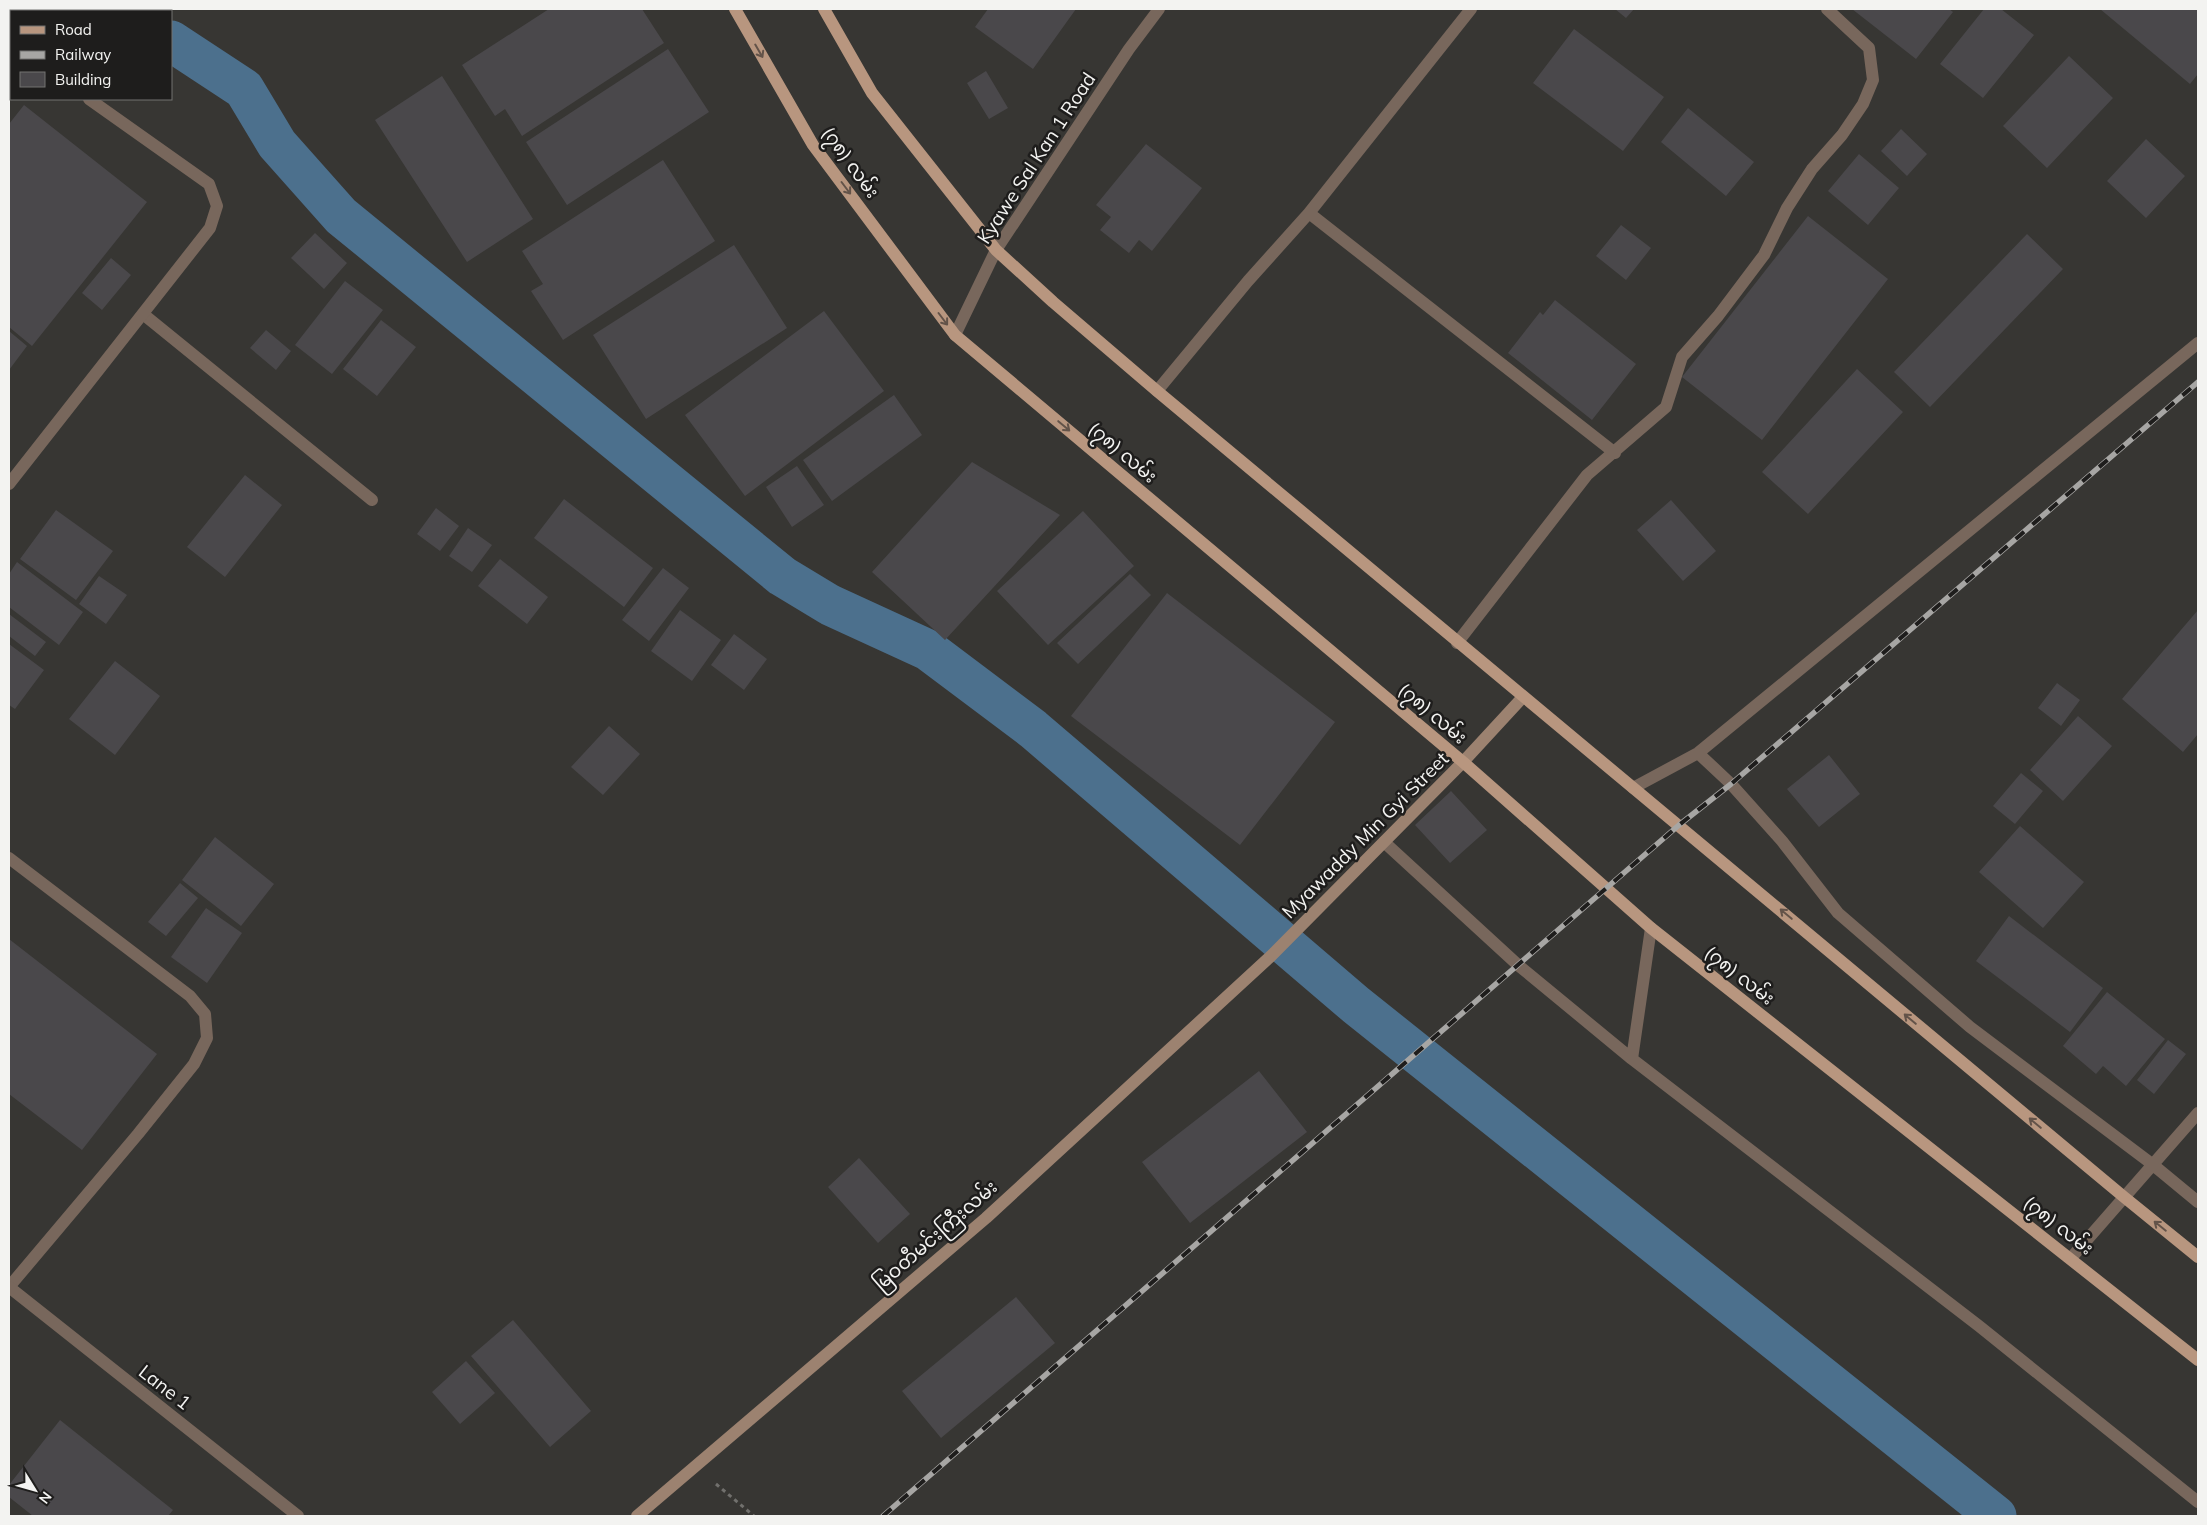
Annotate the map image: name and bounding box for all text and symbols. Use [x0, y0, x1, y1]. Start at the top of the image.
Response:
legend [10, 10, 172, 100]
text: Road [55, 20, 92, 39]
one-way arrow [755, 43, 764, 58]
text: Railway [55, 45, 111, 64]
street label: Kyawe Sal Kan 1 Road [972, 68, 1100, 248]
text: Building [55, 70, 111, 89]
street label: (၇၈) လမ်း [814, 120, 887, 205]
one-way arrow [840, 181, 851, 194]
one-way arrow [937, 312, 948, 325]
street label: (၇၈) လမ်း [1081, 415, 1164, 491]
one-way arrow [1057, 421, 1070, 432]
street label: (၇၈) လမ်း [1391, 676, 1474, 752]
street label: Myawaddy Min Gyi Street [1277, 746, 1454, 923]
one-way arrow [1779, 909, 1792, 920]
street label: (၇၈) လမ်း [1698, 939, 1781, 1013]
one-way arrow [1904, 1013, 1917, 1024]
one-way arrow [2029, 1118, 2042, 1129]
street label: မြဝတီမင်းကြီးလမ်း [867, 1173, 1004, 1298]
street label: (၇၈) လမ်း [2017, 1189, 2100, 1263]
one-way arrow [2154, 1221, 2167, 1232]
street label: Lane 1 [134, 1359, 196, 1415]
north arrow [10, 1465, 60, 1515]
text: N [35, 1488, 56, 1507]

